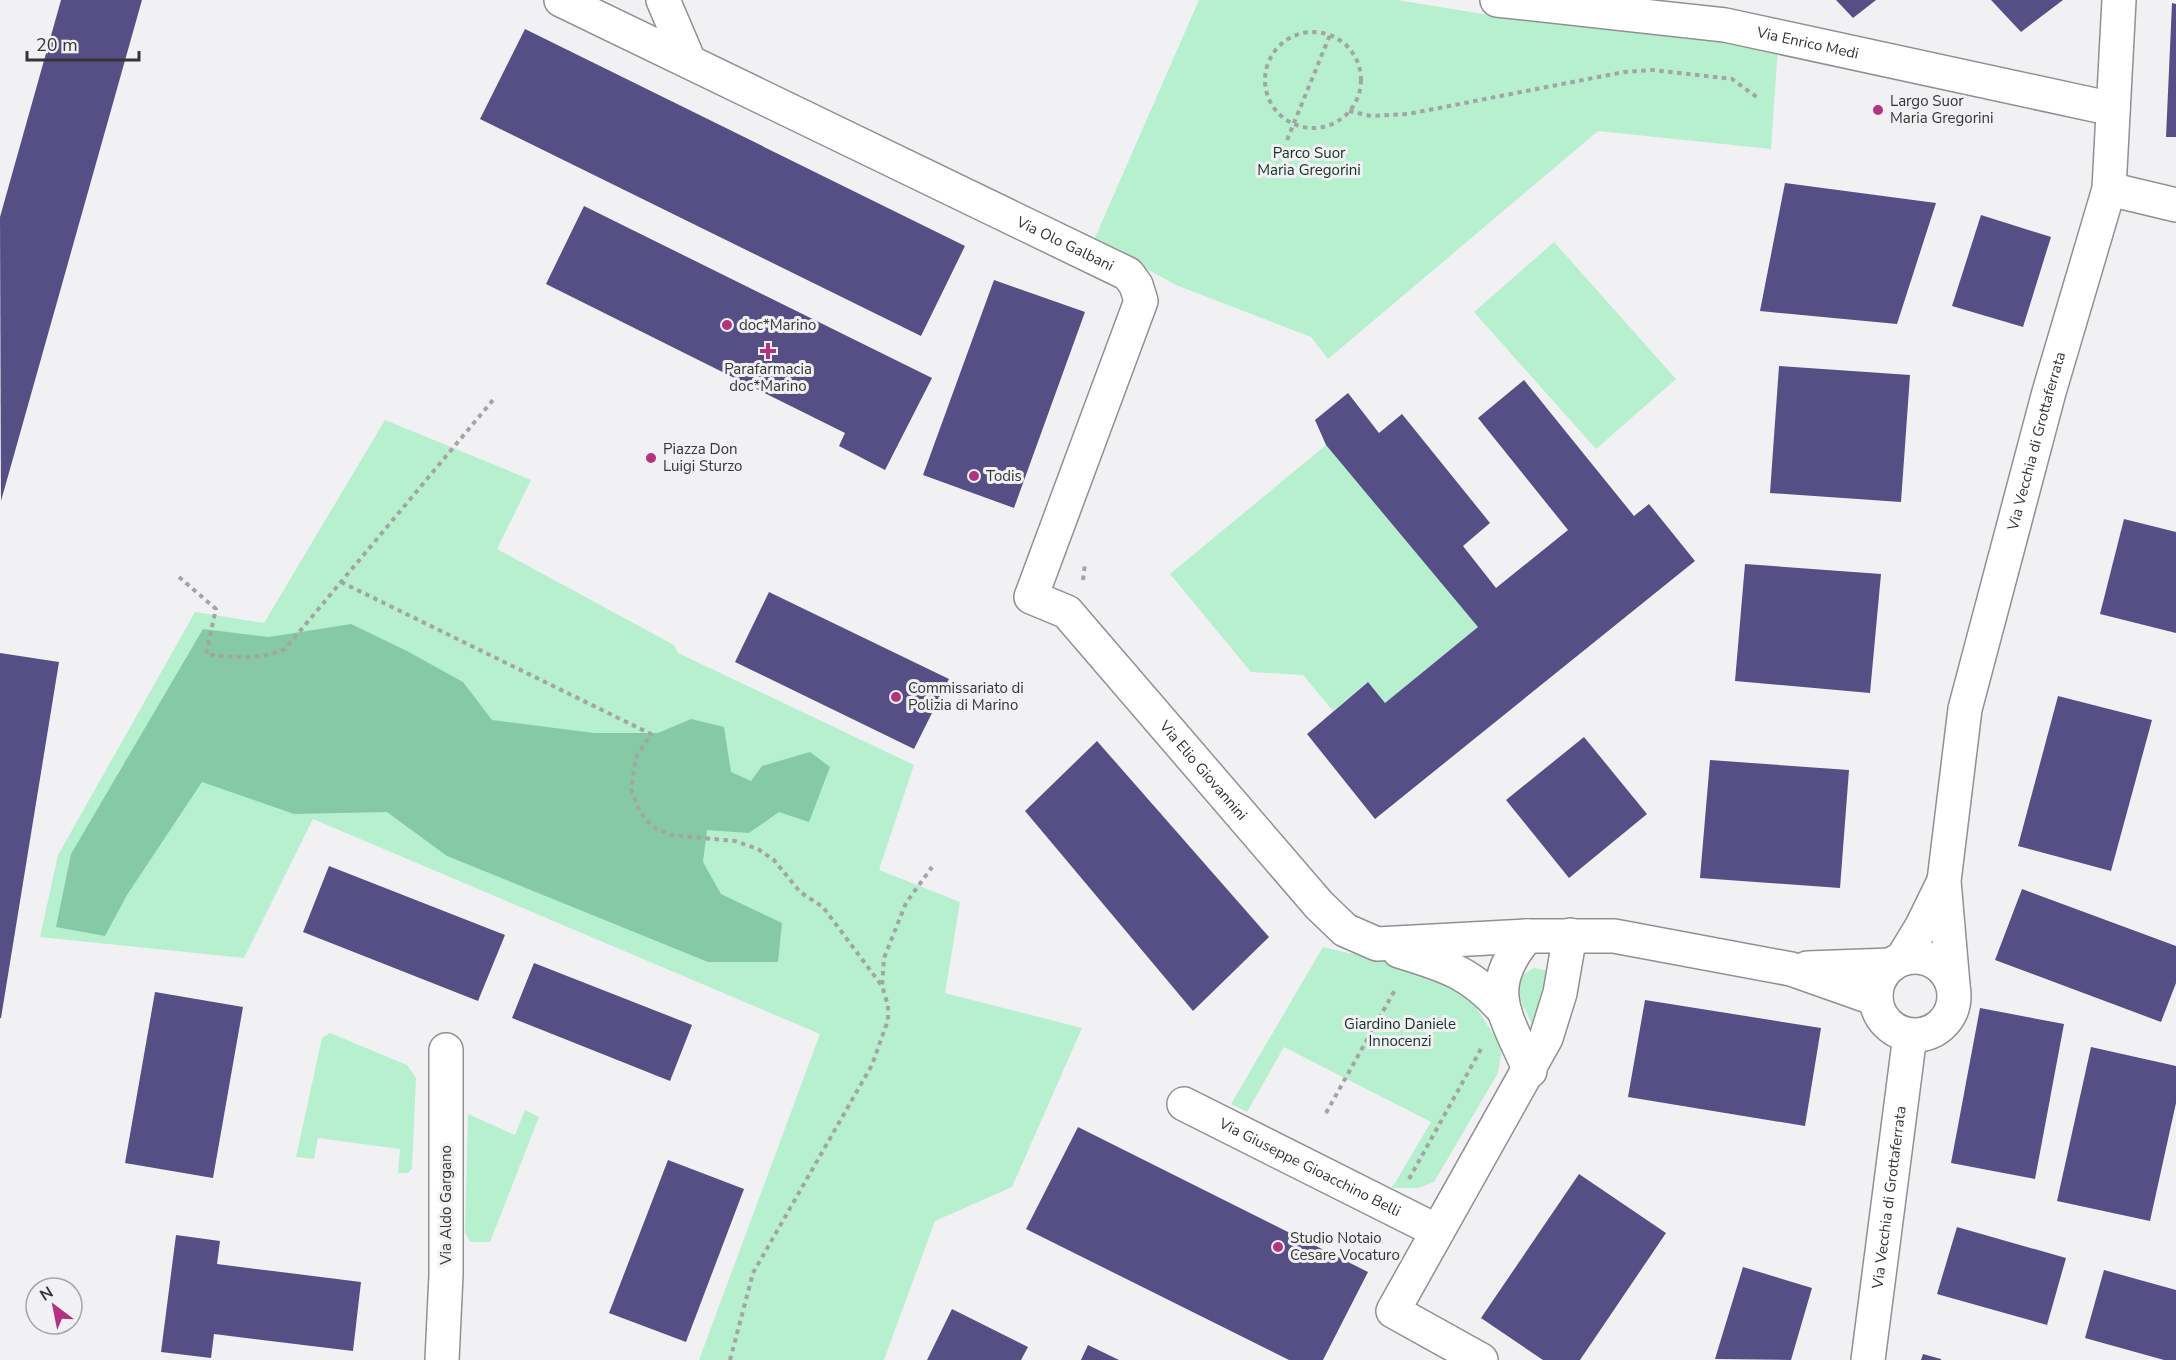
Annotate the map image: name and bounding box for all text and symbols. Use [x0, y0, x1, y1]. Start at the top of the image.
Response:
street label: Via Enrico Medi [1754, 22, 1861, 64]
scale bar [27, 24, 140, 62]
text: 20 m [36, 33, 78, 57]
place label: Largo Suor Maria Gregorini [1890, 91, 1994, 128]
marker: Largo Suor Maria Gregorini [1871, 103, 1885, 117]
park label: Parco Suor Maria Gregorini [1257, 143, 1361, 180]
street label: Via Olo Galbani [1012, 211, 1117, 276]
place label: doc*Marino [739, 315, 816, 335]
marker: doc*Marino [720, 318, 734, 332]
marker: Parafarmacia doc*Marino [761, 344, 775, 358]
street label: Via Vecchia di Grottaferrata [2003, 349, 2070, 533]
place label: Parafarmacia doc*Marino [724, 359, 812, 396]
place label: Piazza Don Luigi Sturzo [663, 439, 742, 476]
marker: Piazza Don Luigi Sturzo [644, 451, 658, 465]
place label: Todis [986, 466, 1022, 486]
marker: Todis [967, 469, 981, 483]
place label: Commissariato di Polizia di Marino [908, 678, 1024, 715]
marker: Commissariato di Polizia di Marino [889, 690, 903, 704]
street label: Via Elio Giovannini [1154, 716, 1252, 825]
park label: Giardino Daniele Innocenzi [1344, 1014, 1456, 1051]
street label: Via Vecchia di Grottaferrata [1867, 1105, 1911, 1291]
street label: Via Giuseppe Gioacchino Belli [1215, 1113, 1404, 1221]
street label: Via Aldo Gargano [436, 1145, 456, 1266]
place label: Studio Notaio Cesare Vocaturo [1290, 1228, 1400, 1265]
marker: Studio Notaio Cesare Vocaturo [1271, 1240, 1285, 1254]
north arrow [24, 1276, 84, 1336]
text: N [36, 1282, 57, 1307]

